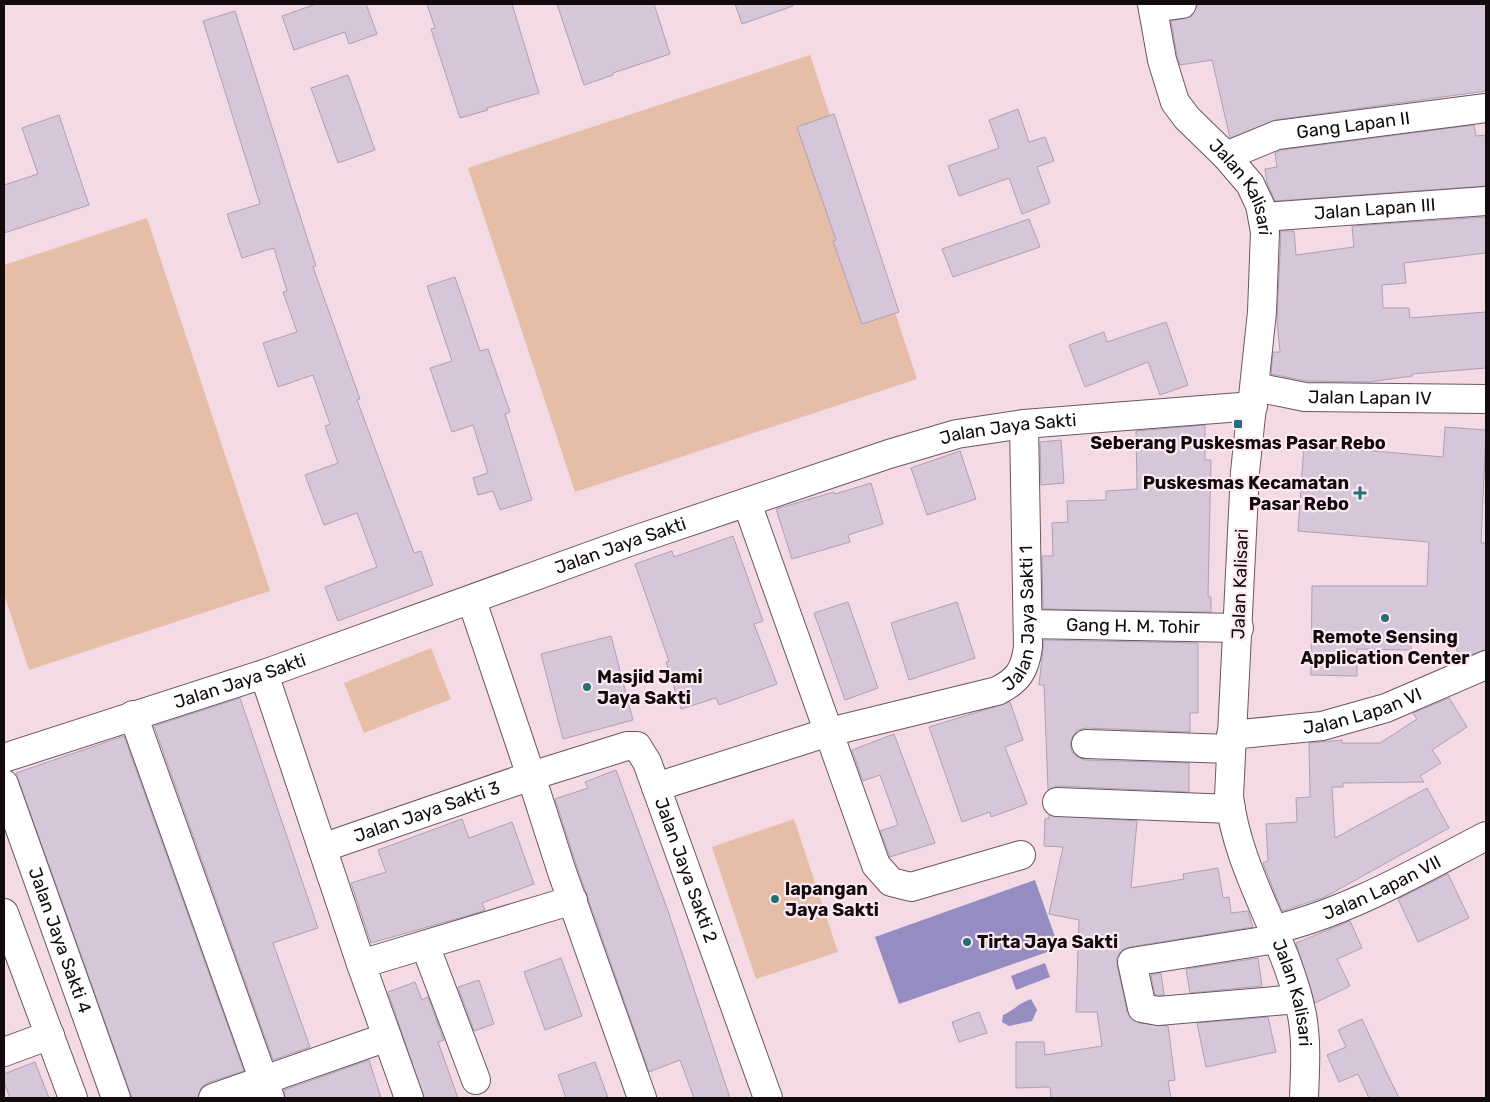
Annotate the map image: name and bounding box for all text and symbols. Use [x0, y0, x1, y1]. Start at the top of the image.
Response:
street label: Gang Lapan II [1295, 107, 1411, 143]
street label: Jalan Kalisari [1204, 134, 1276, 236]
street label: Jalan Lapan III [1313, 194, 1436, 224]
street label: Jalan Lapan IV [1308, 386, 1432, 409]
street label: Jalan Jaya Sakti [937, 409, 1077, 450]
marker: Seberang Puskesmas Pasar Rebo [1232, 418, 1244, 430]
place label: Seberang Puskesmas Pasar Rebo [1090, 432, 1386, 454]
place label: Puskesmas Kecamatan Pasar Rebo [1143, 472, 1349, 515]
marker: Puskesmas Kecamatan Pasar Rebo [1353, 486, 1367, 500]
street label: Jalan Jaya Sakti [552, 512, 689, 579]
street label: Jalan Kalisari [1227, 528, 1253, 640]
street label: Jalan Jaya Sakti 1 [998, 545, 1039, 696]
marker: Remote Sensing Application Center [1379, 612, 1391, 624]
street label: Gang H. M. Tohir [1066, 614, 1200, 638]
place label: Remote Sensing Application Center [1300, 626, 1470, 669]
street label: Jalan Jaya Sakti [171, 649, 309, 713]
place label: Masjid Jami Jaya Sakti [597, 666, 703, 709]
marker: Masjid Jami Jaya Sakti [581, 681, 593, 693]
street label: Jalan Lapan VI [1302, 683, 1425, 739]
street label: Jalan Jaya Sakti 3 [351, 777, 503, 847]
street label: Jalan Jaya Sakti 2 [650, 794, 722, 946]
street label: Jalan Lapan VII [1320, 851, 1445, 925]
street label: Jalan Jaya Sakti 4 [24, 864, 96, 1016]
place label: lapangan Jaya Sakti [785, 878, 879, 921]
marker: lapangan Jaya Sakti [769, 893, 781, 905]
place label: Tirta Jaya Sakti [977, 931, 1118, 953]
marker: Tirta Jaya Sakti [961, 936, 973, 948]
street label: Jalan Kalisari [1267, 936, 1316, 1047]

